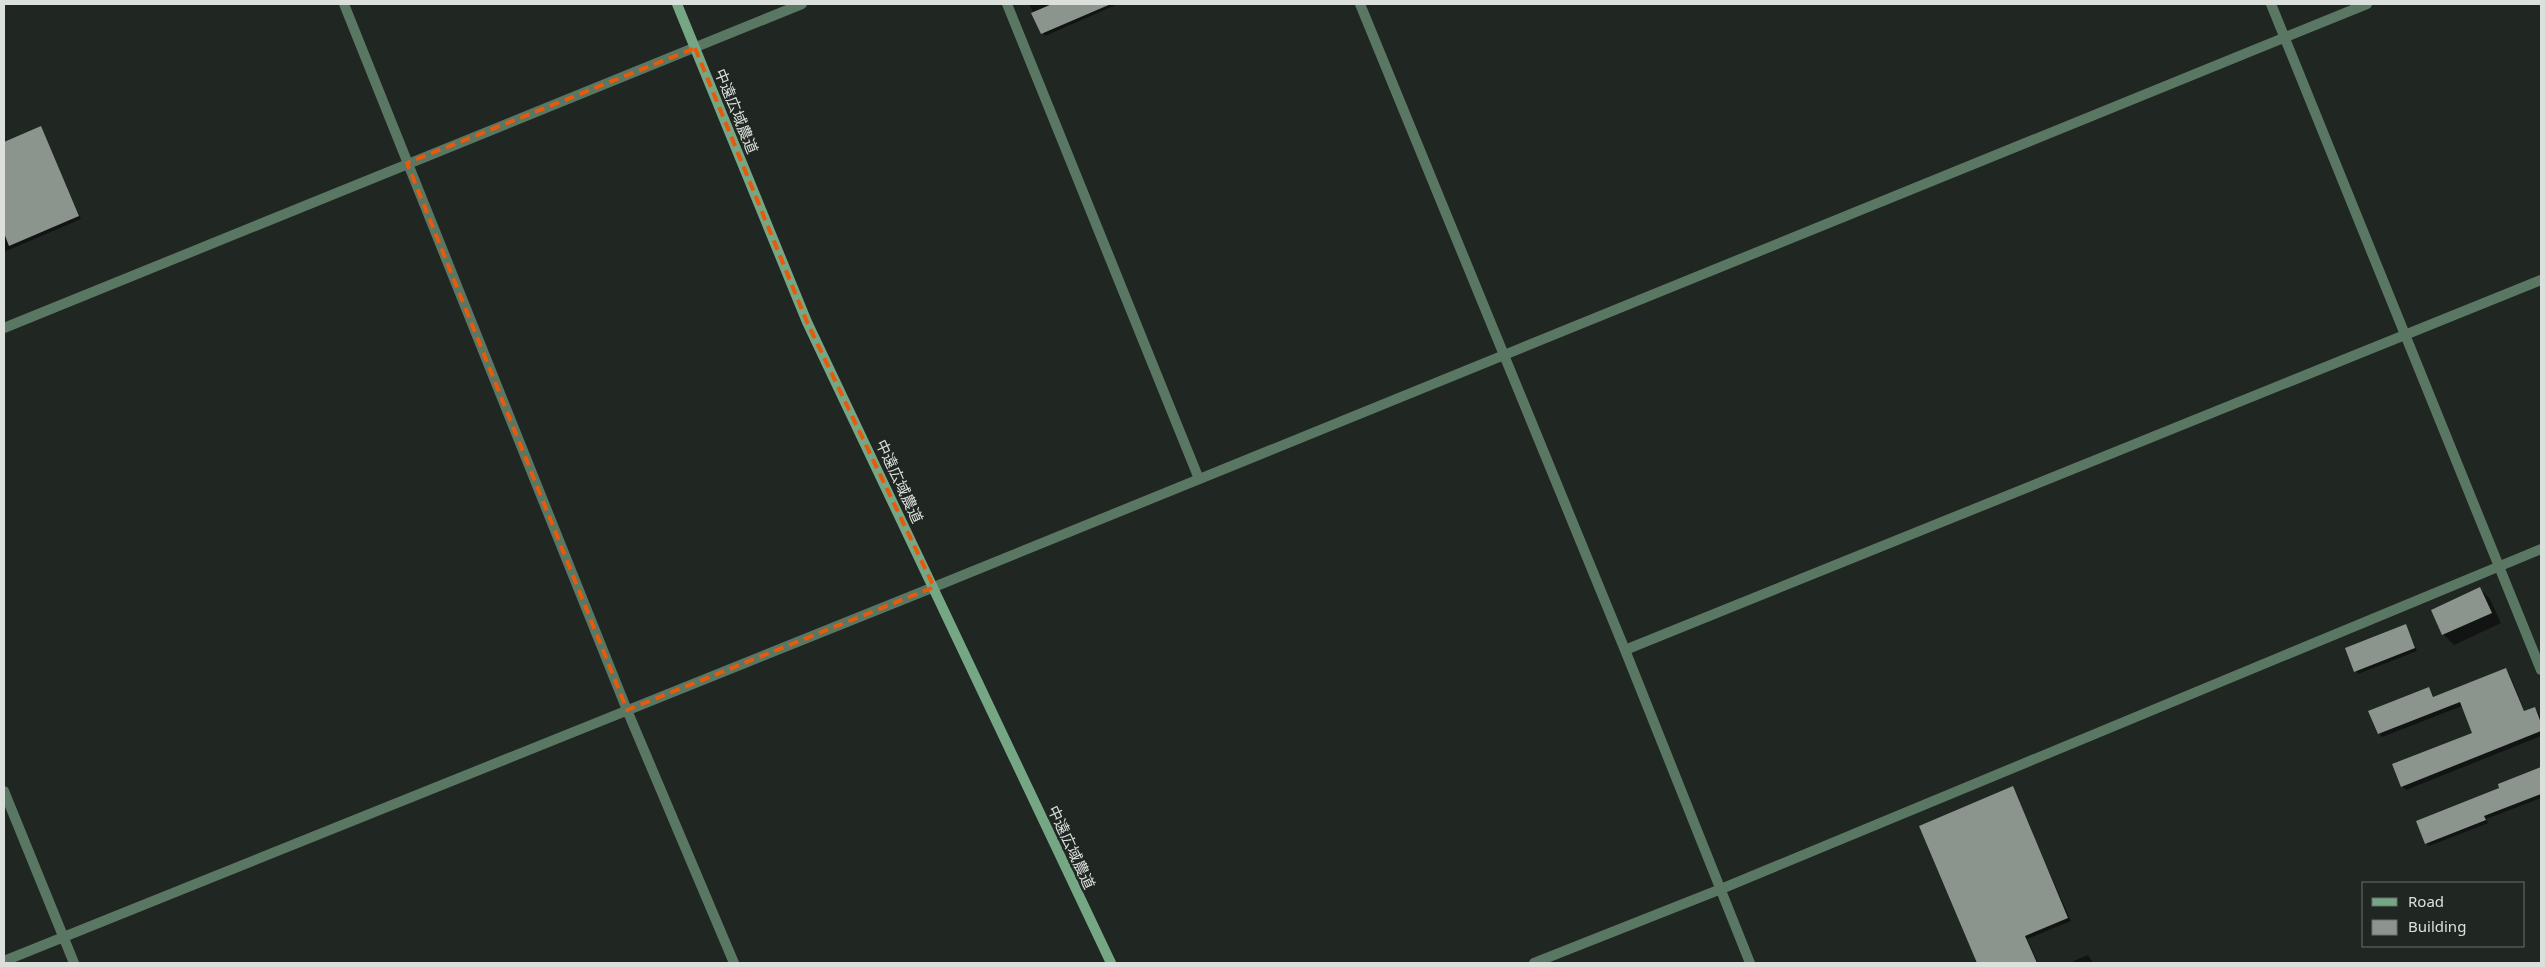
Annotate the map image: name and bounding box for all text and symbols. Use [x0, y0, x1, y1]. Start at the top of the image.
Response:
street label: 中遠広域農道 [711, 66, 763, 156]
street label: 中遠広域農道 [872, 436, 928, 526]
street label: 中遠広域農道 [1044, 802, 1100, 892]
legend [2362, 882, 2525, 947]
text: Road [2408, 891, 2444, 911]
text: Building [2408, 916, 2466, 936]

